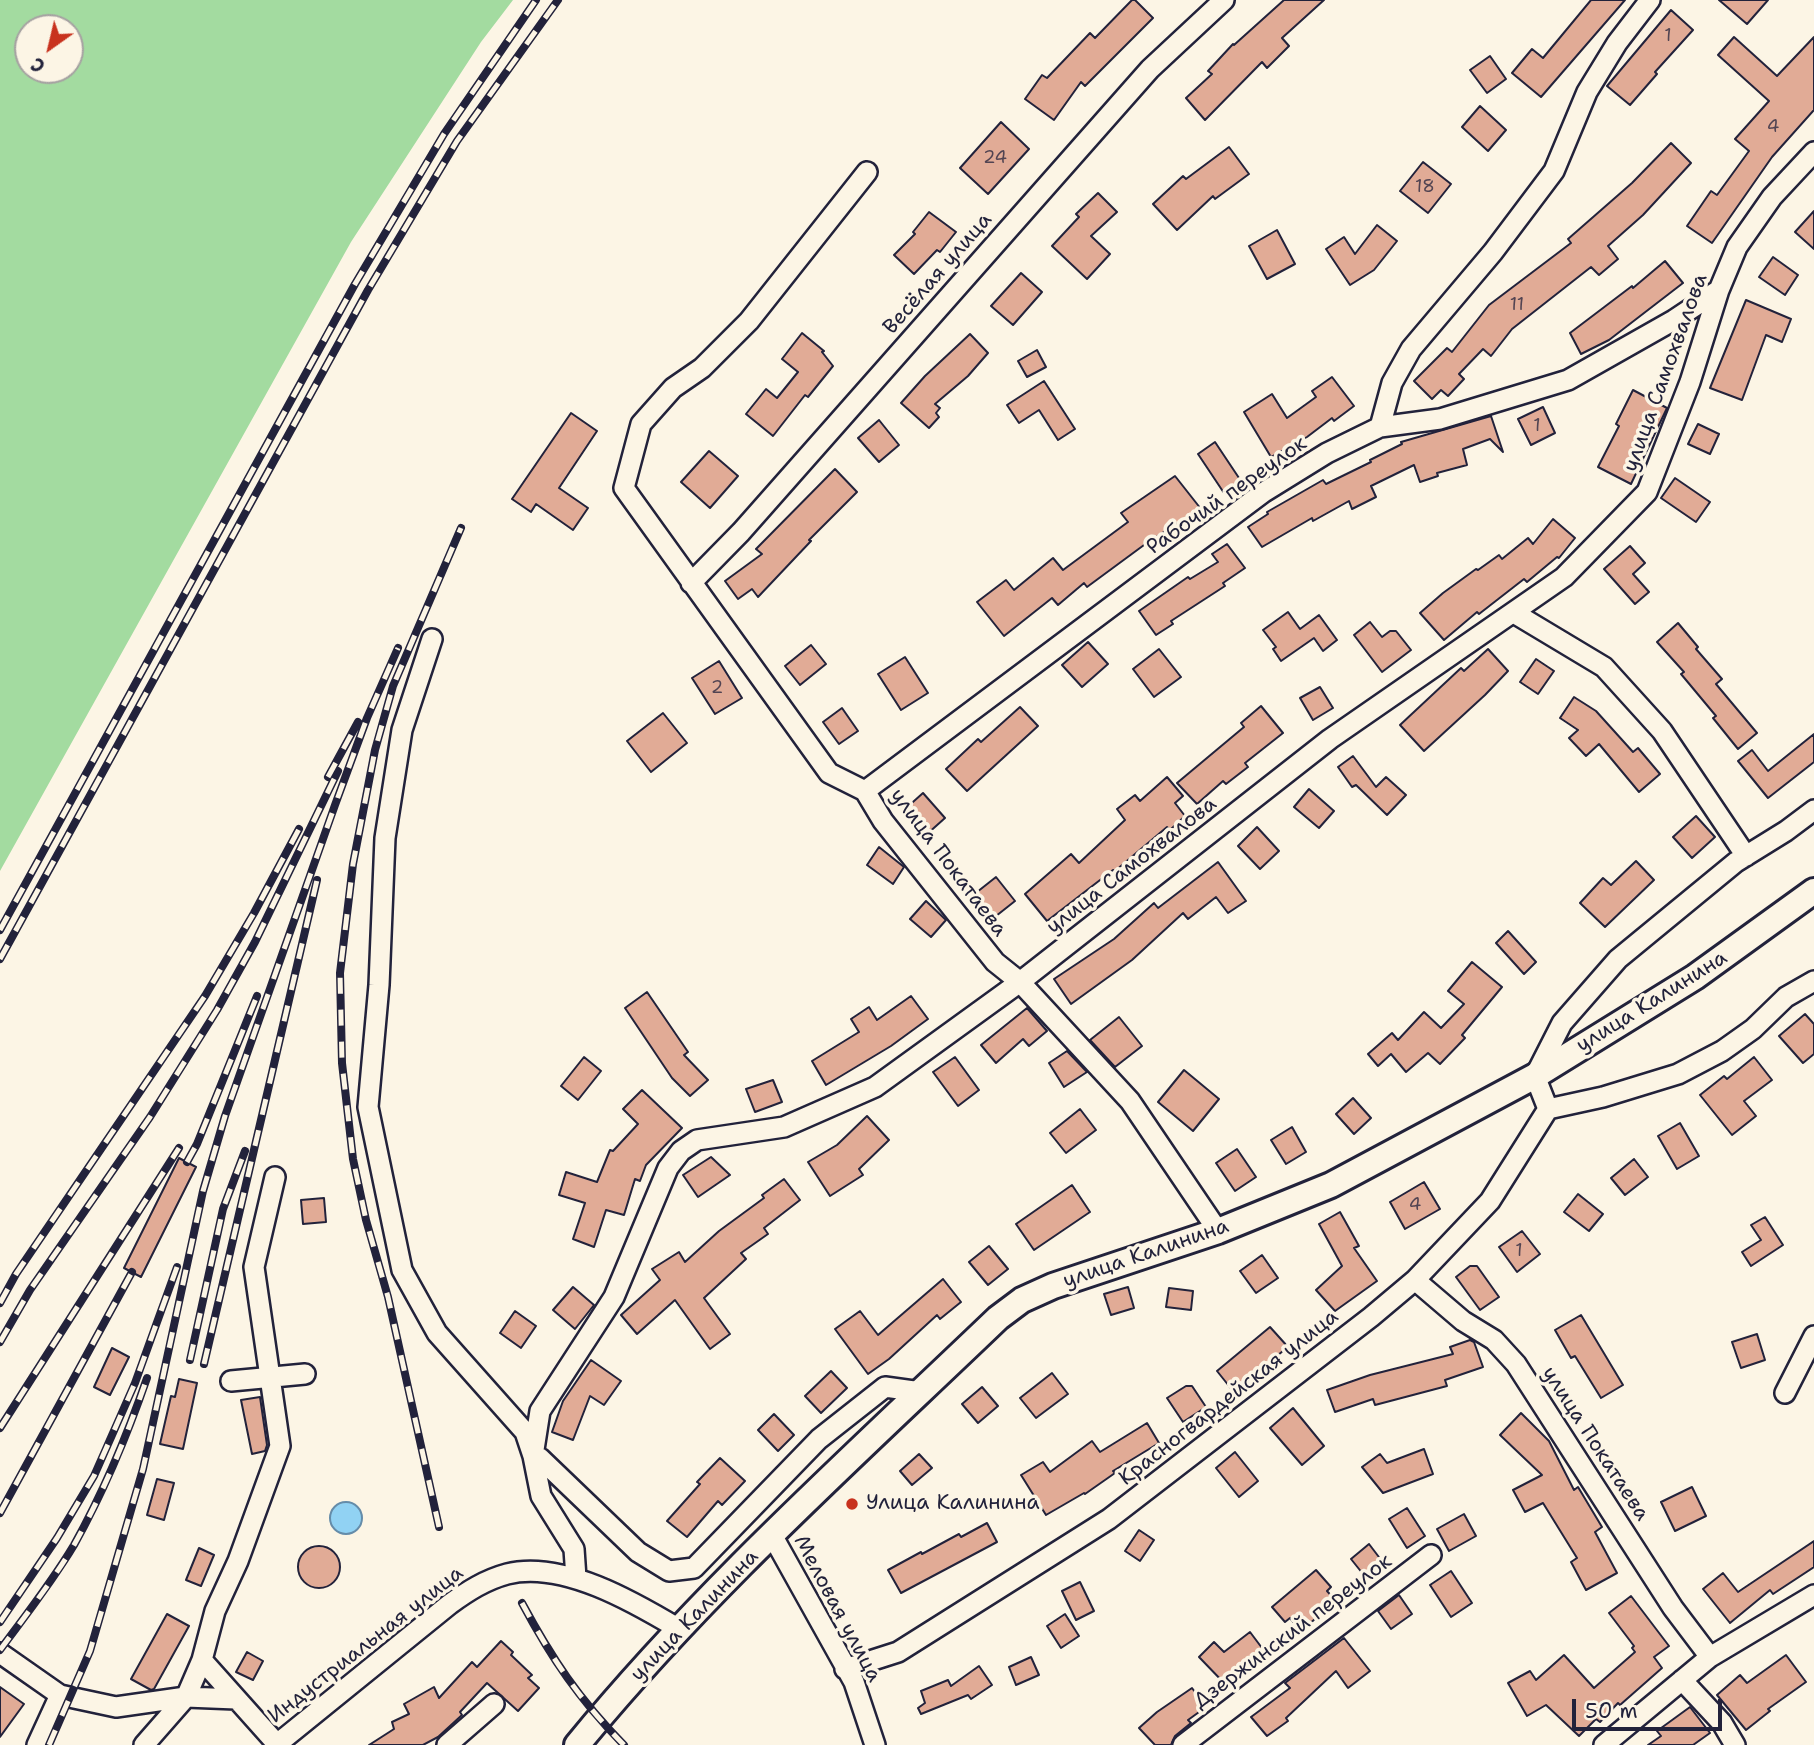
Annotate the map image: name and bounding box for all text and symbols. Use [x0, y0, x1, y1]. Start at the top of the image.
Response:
north arrow [14, 14, 84, 84]
house number: 1 [1664, 25, 1672, 47]
text: С [26, 52, 50, 79]
house number: 4 [1767, 116, 1779, 138]
house number: 24 [983, 147, 1007, 169]
house number: 18 [1415, 176, 1435, 198]
street label: Весёлая улица [878, 208, 998, 340]
street label: улица Самохвалова [1618, 271, 1714, 475]
house number: 11 [1510, 294, 1524, 316]
house number: 1 [1533, 415, 1541, 437]
street label: Рабочий переулок [1142, 431, 1312, 561]
house number: 2 [711, 677, 723, 699]
street label: улица Покатаева [884, 784, 1012, 942]
street label: улица Самохвалова [1042, 792, 1222, 940]
street label: улица Калинина [1572, 945, 1732, 1059]
house number: 4 [1409, 1194, 1421, 1216]
street label: улица Калинина [1060, 1214, 1232, 1294]
house number: 1 [1515, 1240, 1523, 1262]
street label: Красногвардейская улица [1114, 1304, 1344, 1492]
street label: улица Покатаева [1536, 1362, 1654, 1526]
place label: Улица Калинина [866, 1491, 1040, 1517]
marker: Улица Калинина [844, 1496, 860, 1512]
street label: Меловая улица [788, 1531, 886, 1687]
street label: улица Калинина [626, 1545, 764, 1687]
street label: Дзержинский переулок [1189, 1549, 1397, 1715]
street label: Индустриальная улица [263, 1561, 469, 1729]
scale bar [1576, 1686, 1727, 1730]
text: 50 m [1585, 1697, 1638, 1725]

